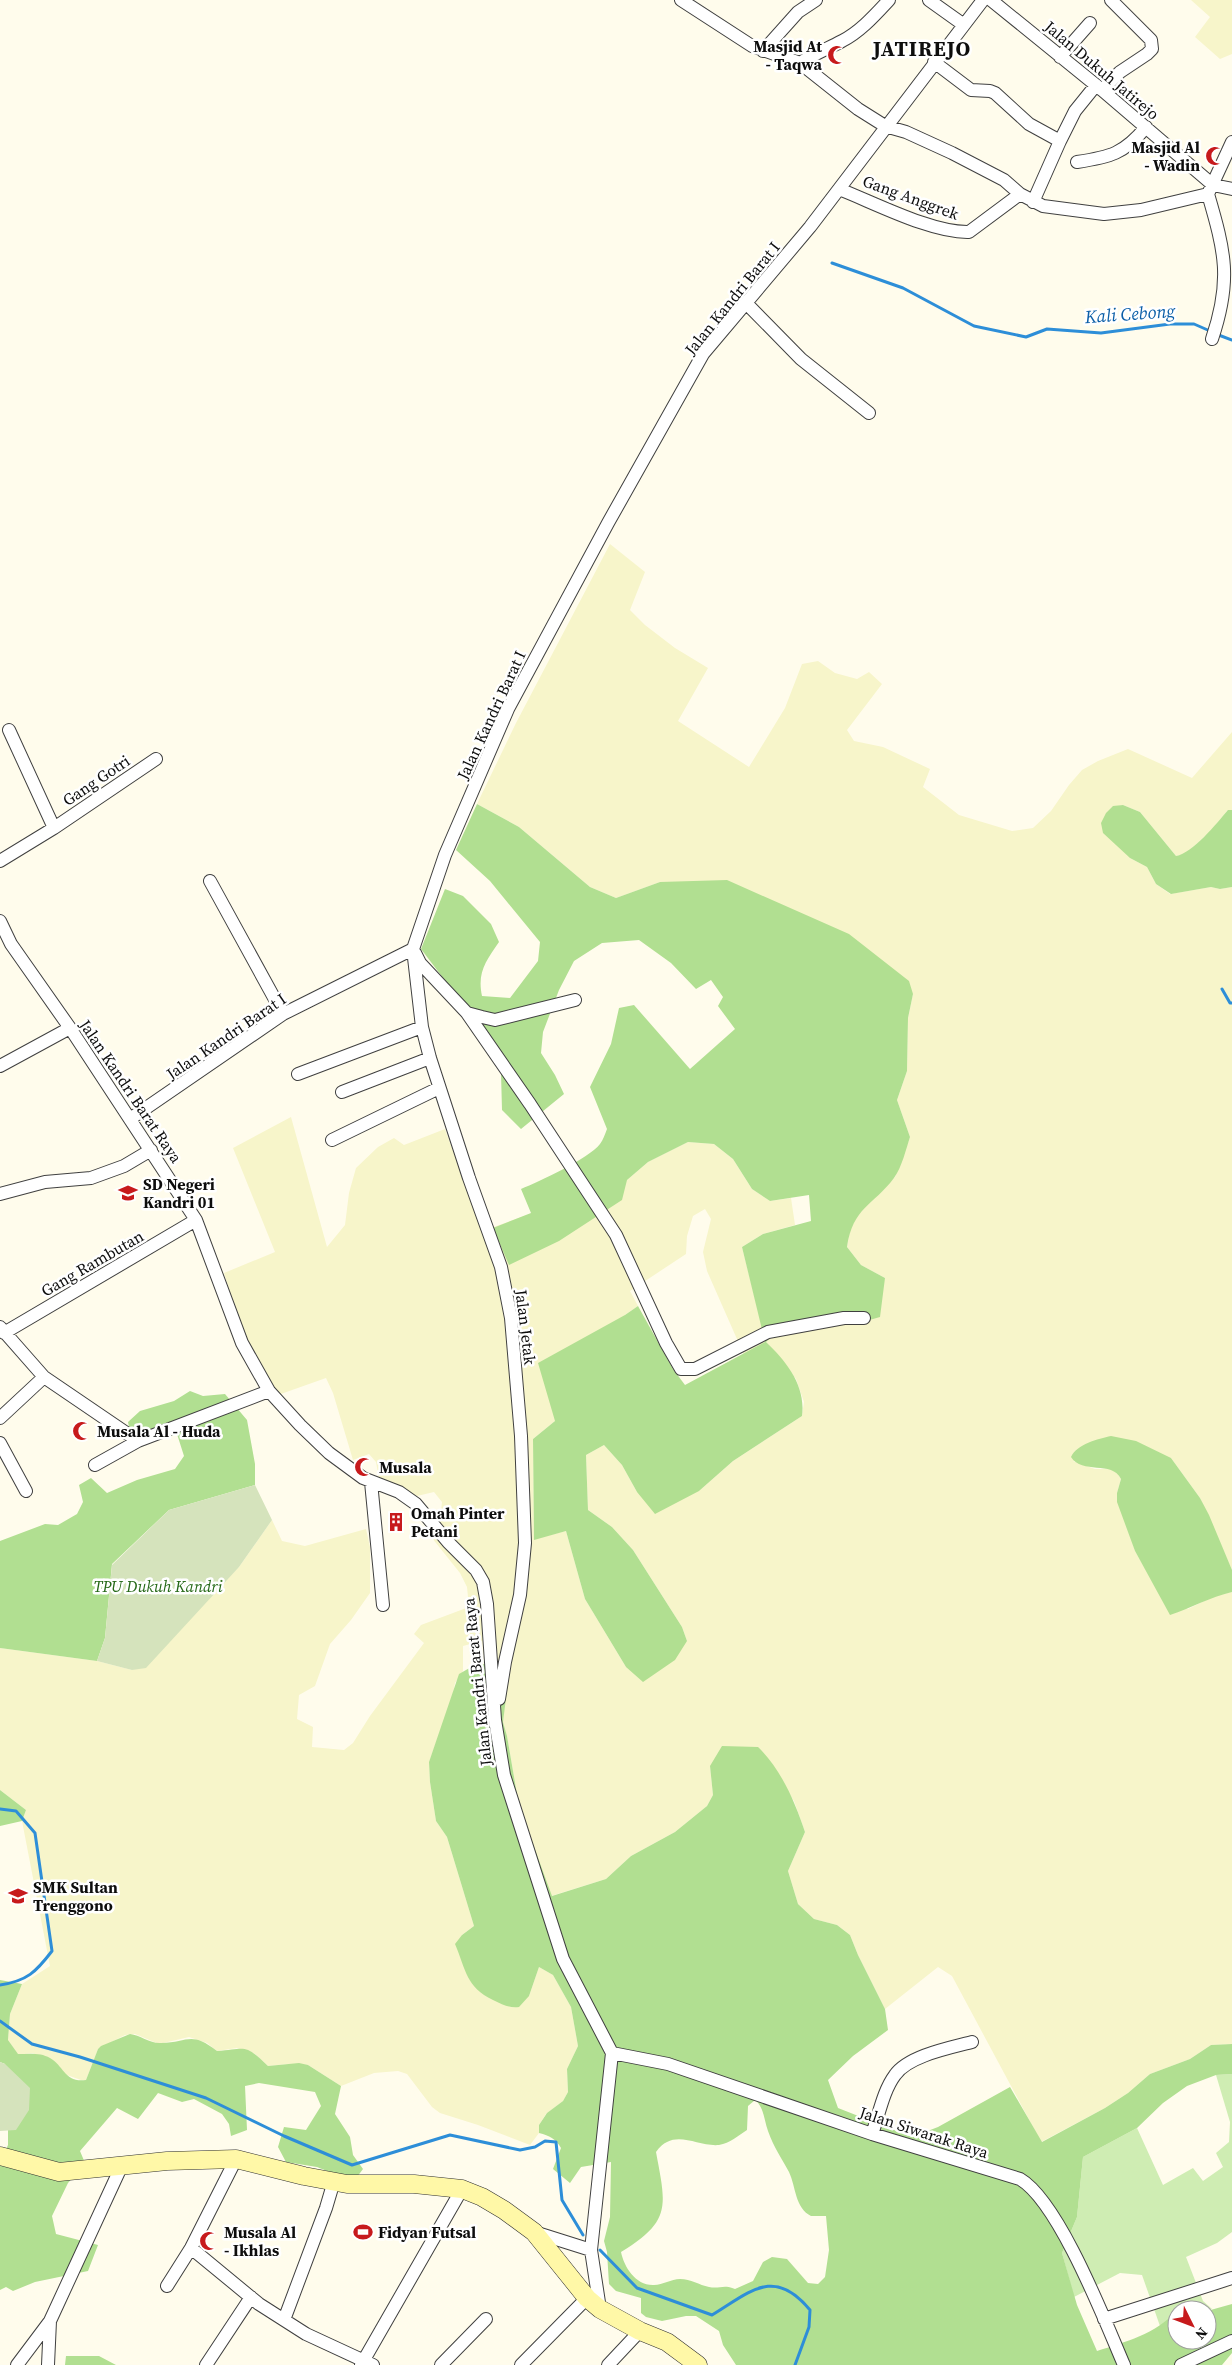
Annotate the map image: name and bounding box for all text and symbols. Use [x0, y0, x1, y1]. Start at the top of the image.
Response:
street label: Jalan Dukuh Jatirejo [1039, 15, 1164, 125]
district label: JATIREJO [871, 34, 971, 63]
place label: Masjid At - Taqwa [753, 35, 822, 75]
mosque icon: Masjid At - Taqwa [826, 44, 848, 66]
place label: Masjid Al - Wadin [1131, 136, 1200, 176]
mosque icon: Masjid Al - Wadin [1204, 145, 1226, 167]
street label: Gang Anggrek [860, 169, 962, 225]
street label: Jalan Kandri Barat I [679, 237, 785, 360]
water label: Kali Cebong [1083, 298, 1177, 329]
street label: Jalan Kandri Barat I [451, 647, 531, 784]
street label: Gang Gotri [58, 749, 134, 811]
street label: Jalan Kandri Barat I [161, 988, 290, 1085]
street label: Jalan Kandri Barat Raya [74, 1014, 188, 1168]
place label: SD Negeri Kandri 01 [143, 1173, 215, 1213]
school or university icon: SD Negeri Kandri 01 [117, 1182, 139, 1204]
street label: Gang Rambutan [37, 1225, 148, 1301]
street label: Jalan Jetak [510, 1287, 542, 1366]
mosque icon: Musala Al - Huda [71, 1420, 93, 1442]
place label: Musala Al - Huda [97, 1420, 221, 1442]
mosque icon: Musala [353, 1456, 375, 1478]
place label: Musala [379, 1456, 432, 1478]
place label: Omah Pinter Petani [411, 1502, 505, 1542]
building icon: Omah Pinter Petani [385, 1511, 407, 1533]
park label: TPU Dukuh Kandri [93, 1575, 223, 1597]
street label: Jalan Kandri Barat Raya [457, 1596, 497, 1768]
place label: SMK Sultan Trenggono [33, 1876, 118, 1916]
school or university icon: SMK Sultan Trenggono [7, 1885, 29, 1907]
street label: Jalan Siwarak Raya [856, 2100, 992, 2163]
place label: Musala Al - Ikhlas [224, 2221, 296, 2261]
sports icon: Fidyan Futsal [352, 2221, 374, 2243]
place label: Fidyan Futsal [378, 2221, 476, 2243]
mosque icon: Musala Al - Ikhlas [198, 2230, 220, 2252]
north arrow [1167, 2300, 1217, 2350]
text: N [1191, 2323, 1213, 2344]

